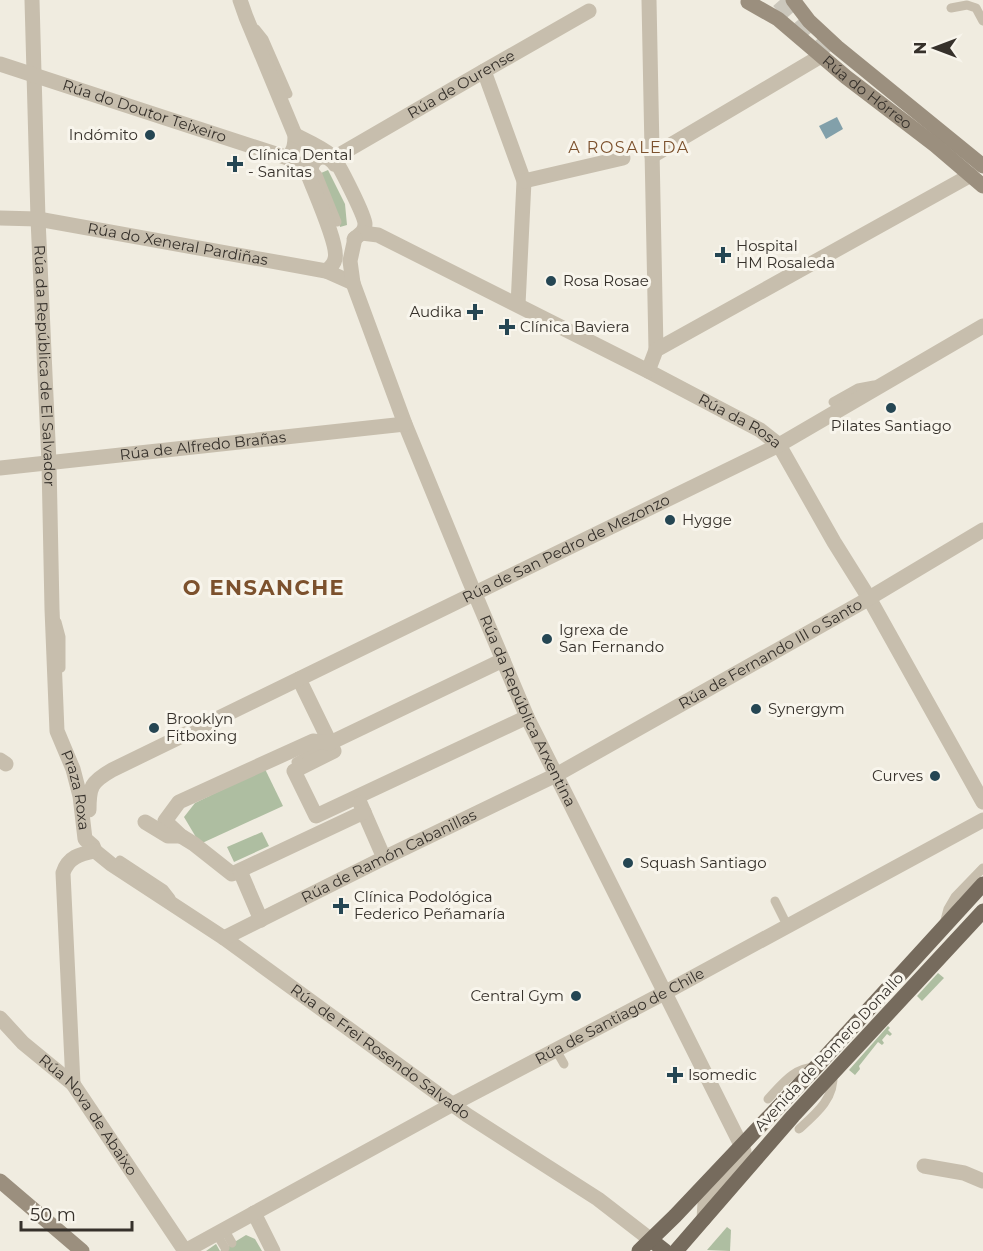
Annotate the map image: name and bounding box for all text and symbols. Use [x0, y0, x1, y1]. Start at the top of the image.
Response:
north arrow [905, 18, 965, 78]
text: N [911, 42, 930, 54]
street label: Rúa de Ourense [404, 45, 518, 122]
street label: Rúa do Hórreo [819, 51, 916, 133]
street label: Rúa do Doutor Teixeiro [60, 75, 229, 146]
place label: Indómito [69, 125, 138, 144]
marker: Indómito [143, 128, 157, 142]
district label: A ROSALEDA [568, 138, 690, 157]
place label: Clínica Dental - Sanitas [248, 145, 352, 181]
marker: Clínica Dental - Sanitas [226, 155, 244, 173]
street label: Rúa do Xeneral Pardiñas [86, 218, 270, 269]
place label: Hospital HM Rosaleda [736, 236, 835, 272]
street label: Rúa da República de El Salvador [30, 244, 59, 487]
marker: Hospital HM Rosaleda [714, 246, 732, 264]
place label: Rosa Rosae [563, 271, 649, 290]
marker: Rosa Rosae [544, 274, 558, 288]
place label: Audika [409, 302, 462, 321]
marker: Audika [466, 303, 484, 321]
place label: Clínica Baviera [520, 317, 630, 336]
marker: Clínica Baviera [498, 318, 516, 336]
street label: Rúa da Rosa [695, 389, 785, 452]
marker: Pilates Santiago [884, 401, 898, 415]
place label: Pilates Santiago [831, 416, 951, 435]
street label: Rúa de Alfredo Brañas [119, 427, 287, 464]
street label: Rúa de San Pedro de Mezonzo [459, 490, 673, 607]
place label: Hygge [682, 510, 732, 529]
marker: Hygge [663, 513, 677, 527]
district label: O ENSANCHE [183, 575, 345, 600]
street label: Rúa de Fernando III o Santo [675, 594, 865, 713]
street label: Rúa da República Arxentina [476, 612, 580, 810]
place label: Igrexa de San Fernando [559, 620, 664, 656]
marker: Igrexa de San Fernando [540, 632, 554, 646]
place label: Synergym [768, 699, 845, 718]
marker: Synergym [749, 702, 763, 716]
place label: Brooklyn Fitboxing [166, 709, 237, 745]
marker: Brooklyn Fitboxing [147, 721, 161, 735]
street label: Praza Roxa [57, 747, 94, 831]
place label: Curves [872, 766, 923, 785]
marker: Curves [928, 769, 942, 783]
street label: Rúa de Ramón Cabanillas [298, 805, 479, 907]
place label: Squash Santiago [640, 853, 767, 872]
marker: Squash Santiago [621, 856, 635, 870]
place label: Clínica Podológica Federico Peñamaría [354, 887, 505, 923]
marker: Clínica Podológica Federico Peñamaría [332, 897, 350, 915]
street label: Rúa de Santiago de Chile [531, 963, 707, 1068]
street label: Avenida de Romero Donallo [750, 968, 907, 1135]
street label: Rúa de Frei Rosendo Salvado [287, 980, 474, 1123]
place label: Central Gym [471, 986, 564, 1005]
marker: Central Gym [569, 989, 583, 1003]
street label: Rúa Nova de Abaixo [35, 1050, 142, 1179]
place label: Isomedic [688, 1065, 757, 1084]
marker: Isomedic [666, 1066, 684, 1084]
scale bar [21, 1194, 132, 1232]
text: 50 m [30, 1204, 76, 1226]

